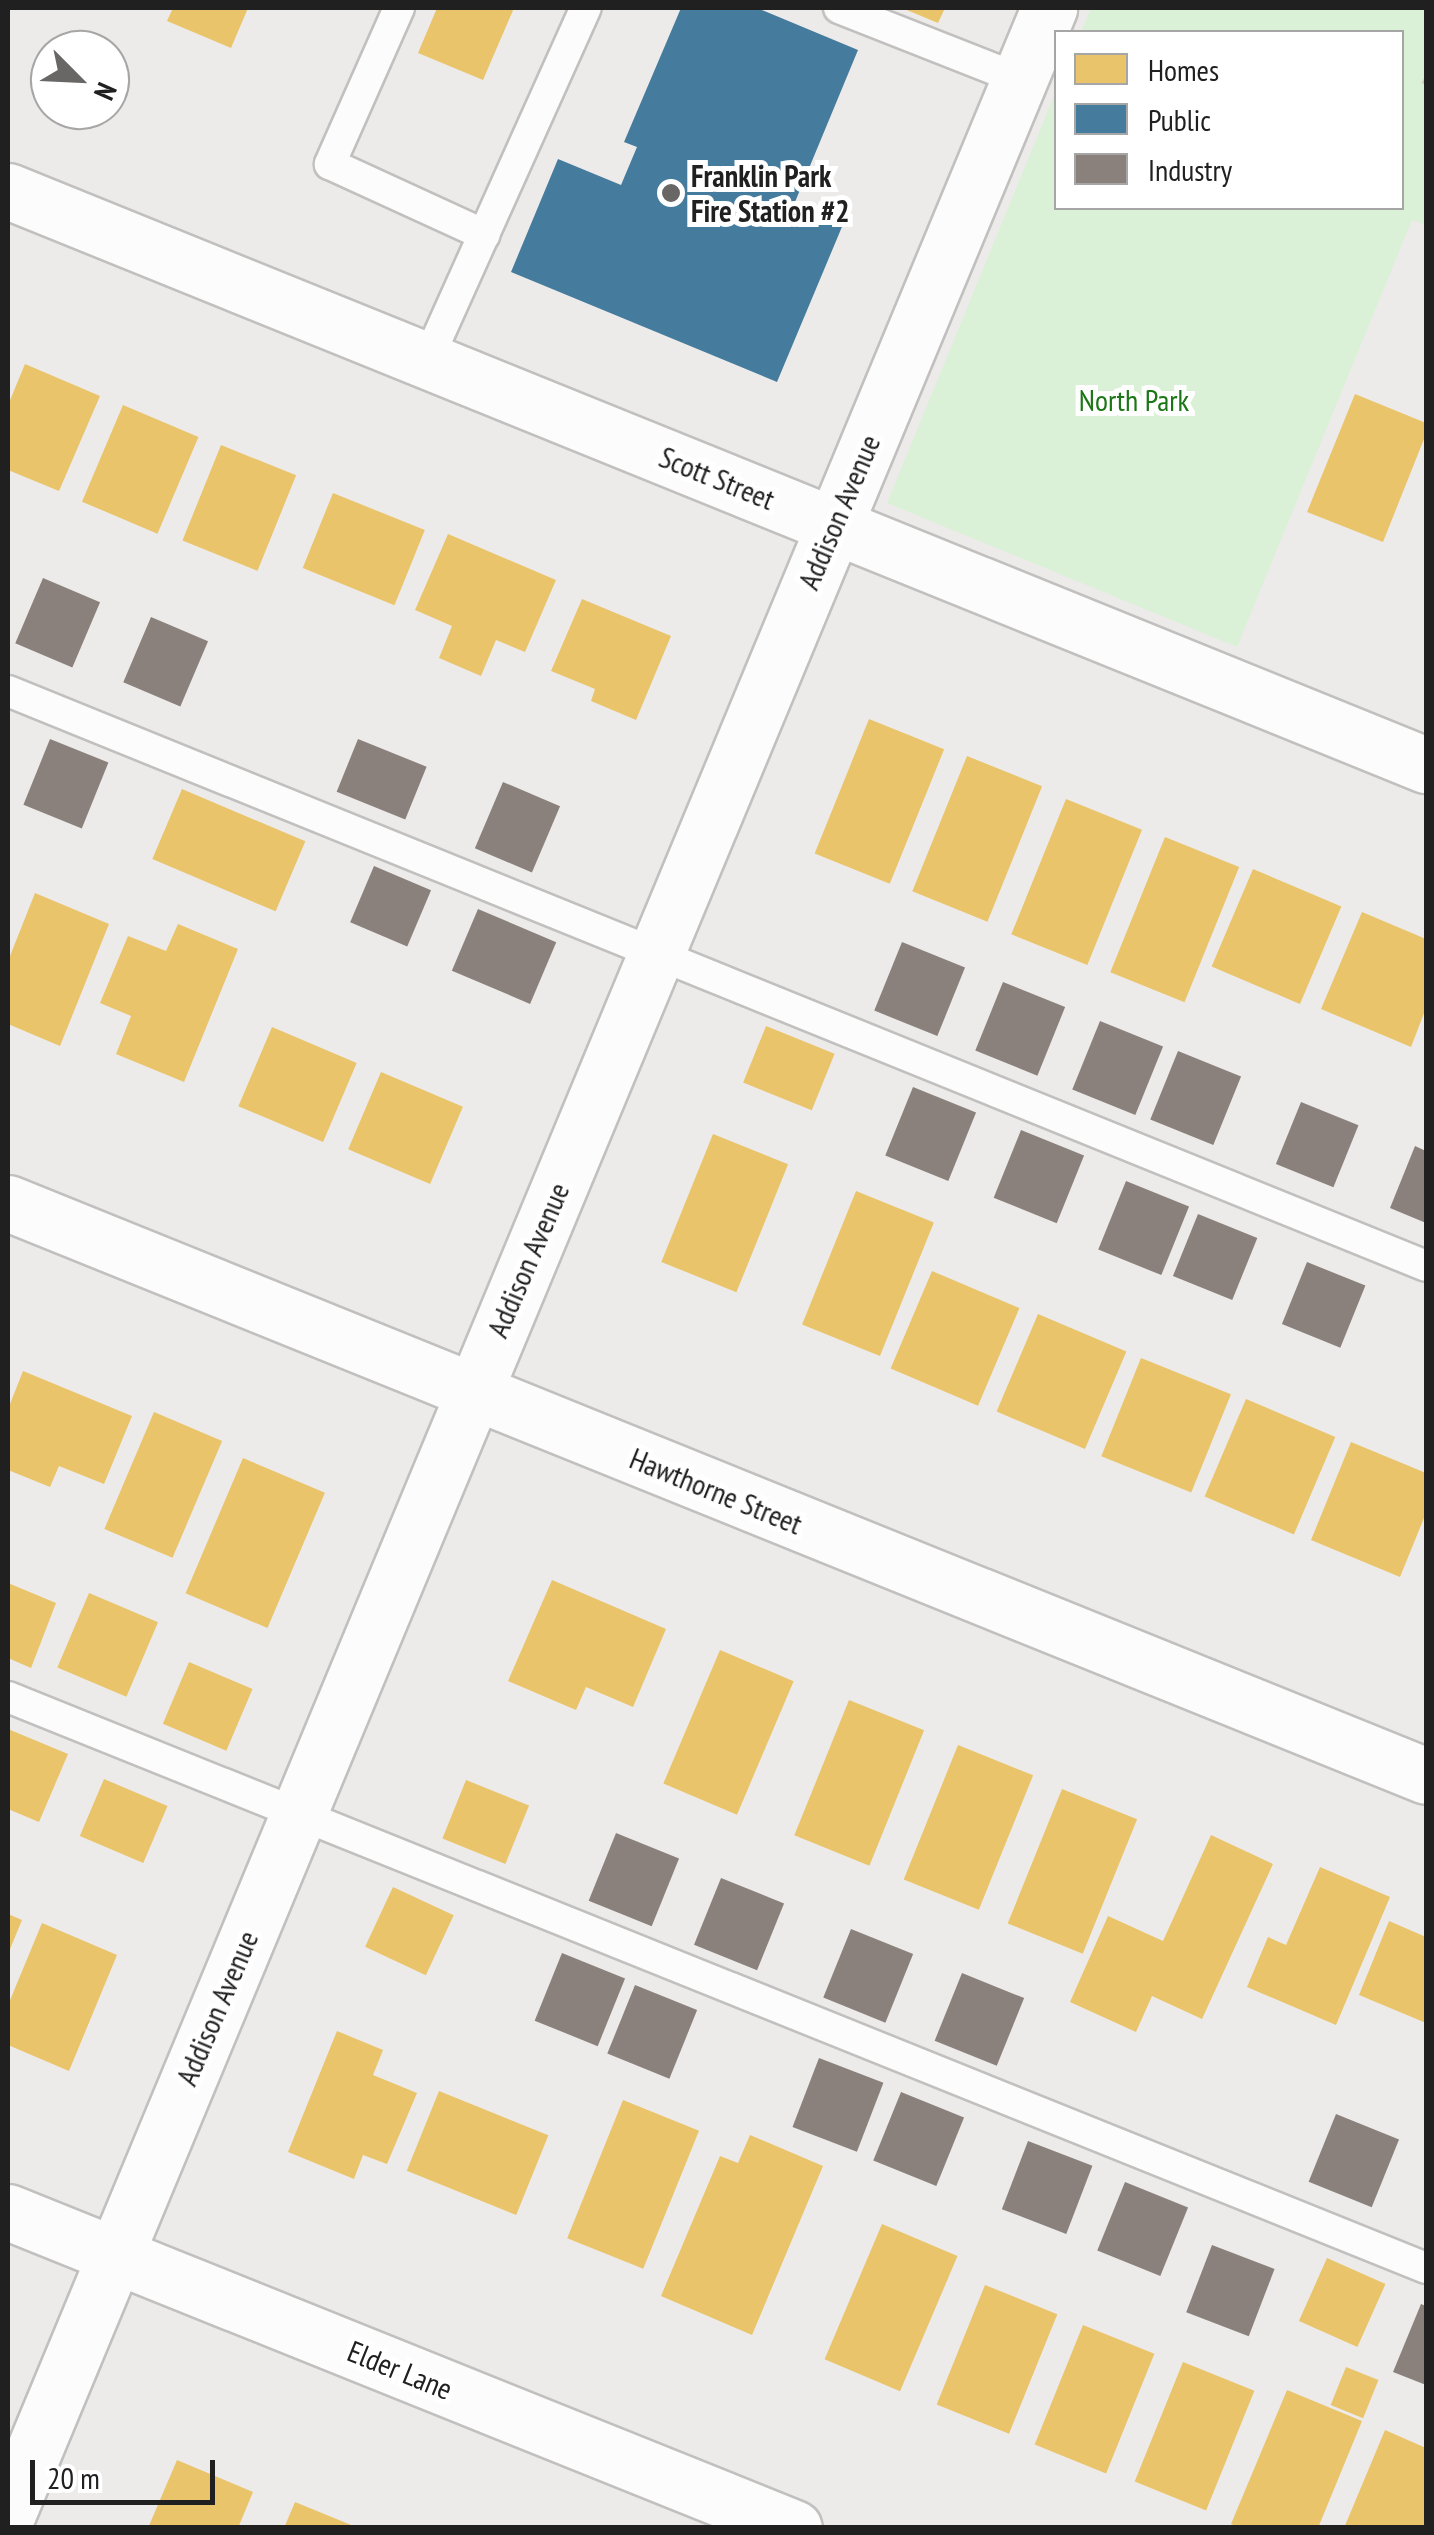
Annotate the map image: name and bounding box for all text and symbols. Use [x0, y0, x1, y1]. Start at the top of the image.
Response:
north arrow [30, 30, 130, 130]
legend [1054, 30, 1404, 210]
text: Homes [1148, 50, 1219, 89]
text: N [86, 77, 126, 106]
text: Public [1148, 100, 1211, 139]
text: Industry [1148, 150, 1232, 189]
place label: Franklin Park Fire Station #2 [691, 158, 850, 228]
marker: Franklin Park Fire Station #2 [660, 182, 682, 204]
park label: North Park [1079, 382, 1189, 418]
street label: Addison Avenue [790, 429, 888, 595]
street label: Scott Street [654, 439, 780, 517]
street label: Addison Avenue [479, 1177, 577, 1343]
street label: Hawthorne Street [625, 1440, 807, 1542]
street label: Addison Avenue [168, 1925, 266, 2091]
street label: Elder Lane [343, 2333, 457, 2407]
scale bar [35, 2440, 220, 2502]
text: 20 m [47, 2458, 100, 2497]

